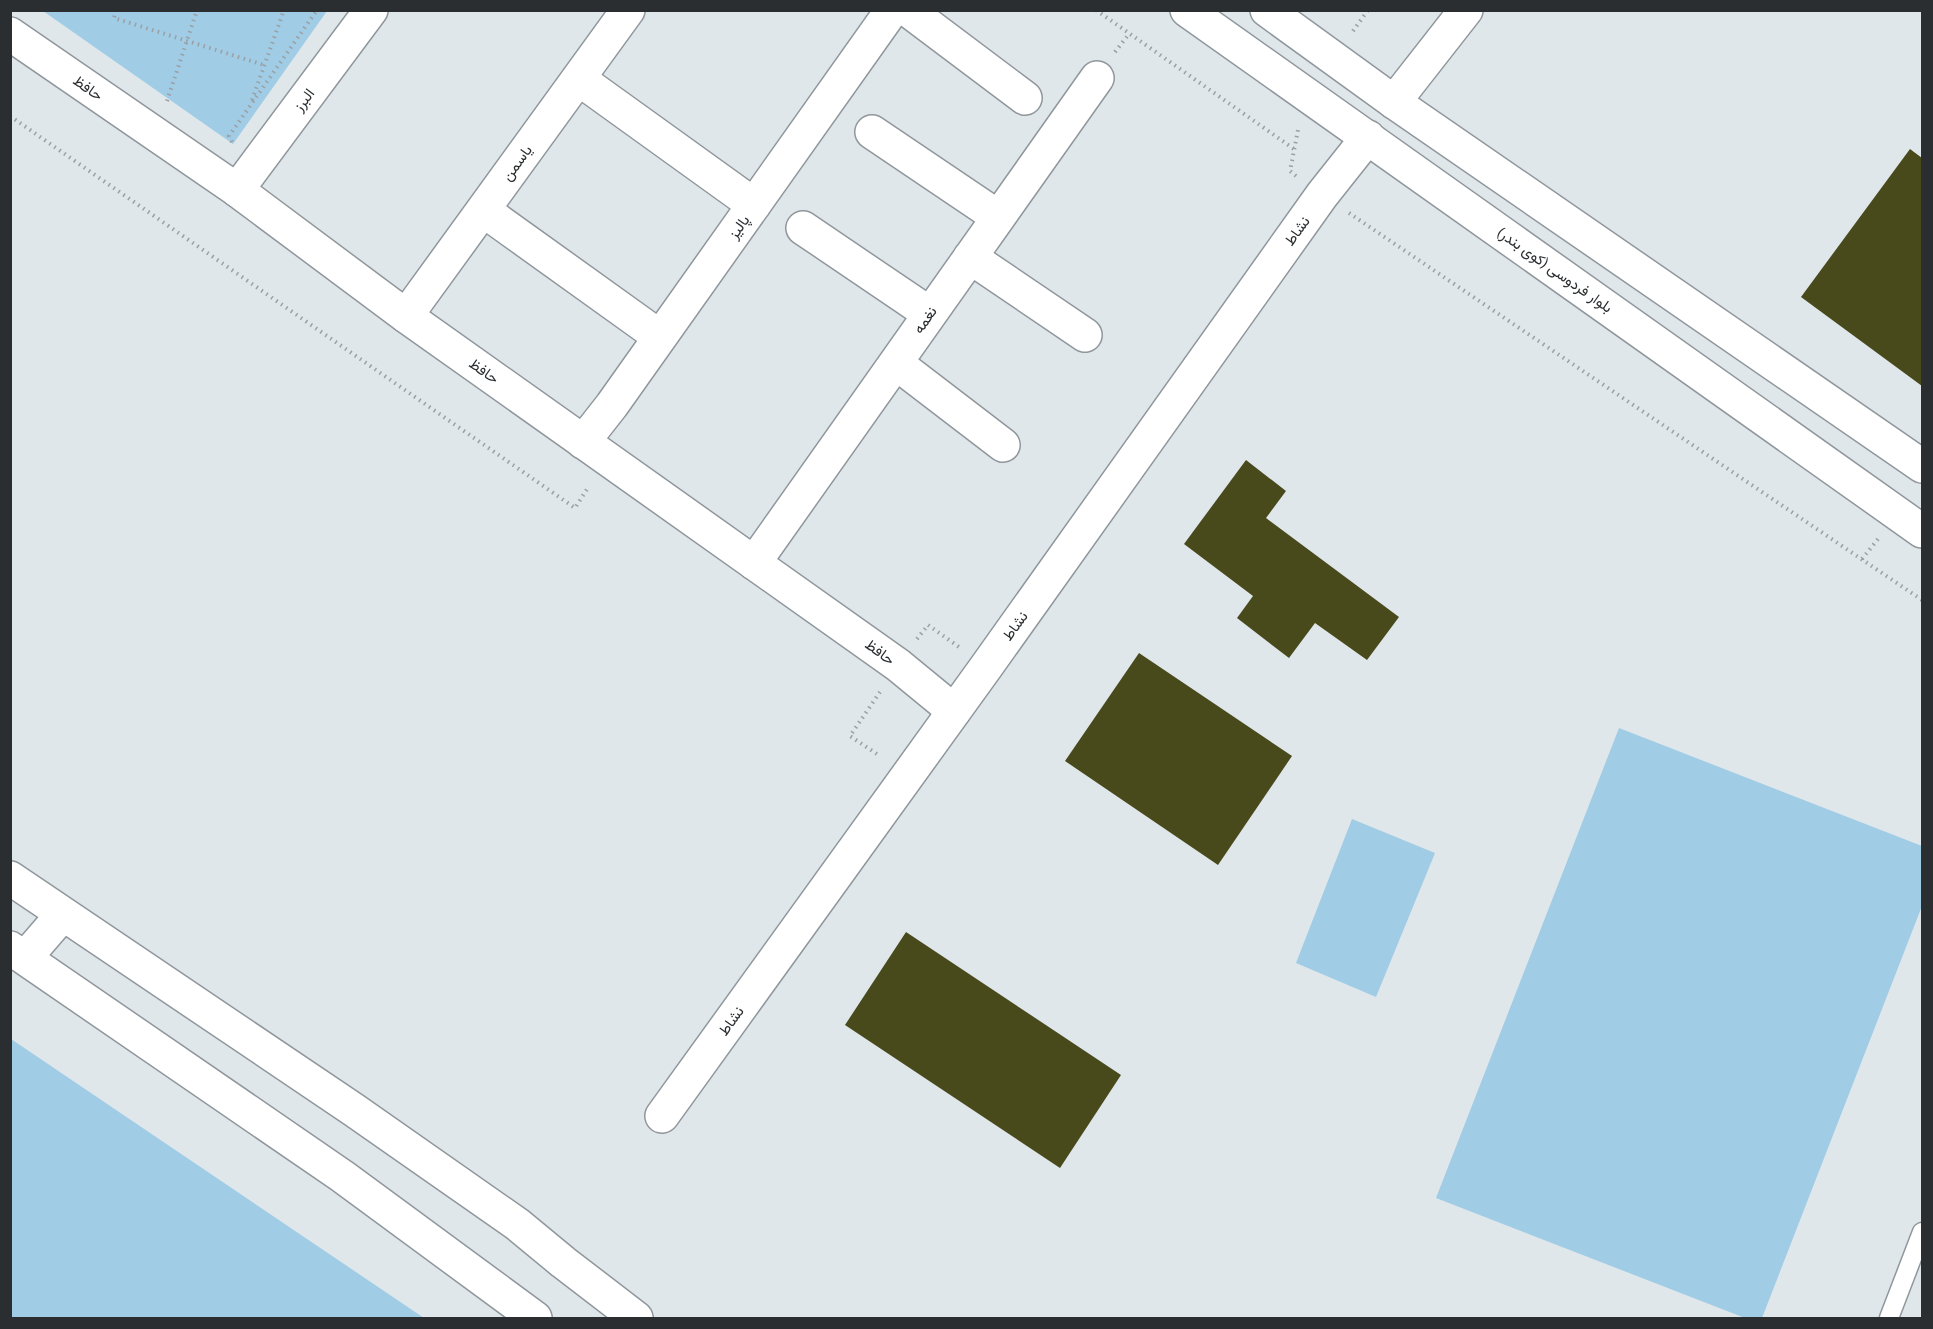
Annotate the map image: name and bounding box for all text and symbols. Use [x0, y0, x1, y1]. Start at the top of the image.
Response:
street label: حافظ [69, 70, 108, 105]
street label: البرز [287, 84, 319, 116]
street label: یاسمن [496, 140, 537, 185]
street label: پالیز [722, 211, 754, 244]
street label: نشاط [1279, 212, 1314, 250]
street label: بلوار فردوسی (کوی بندر) [1493, 222, 1617, 317]
street label: نغمه [908, 302, 942, 338]
street label: حافظ [465, 353, 504, 388]
street label: نشاط [997, 607, 1032, 645]
street label: حافظ [861, 634, 900, 670]
street label: نشاط [713, 1002, 748, 1040]

